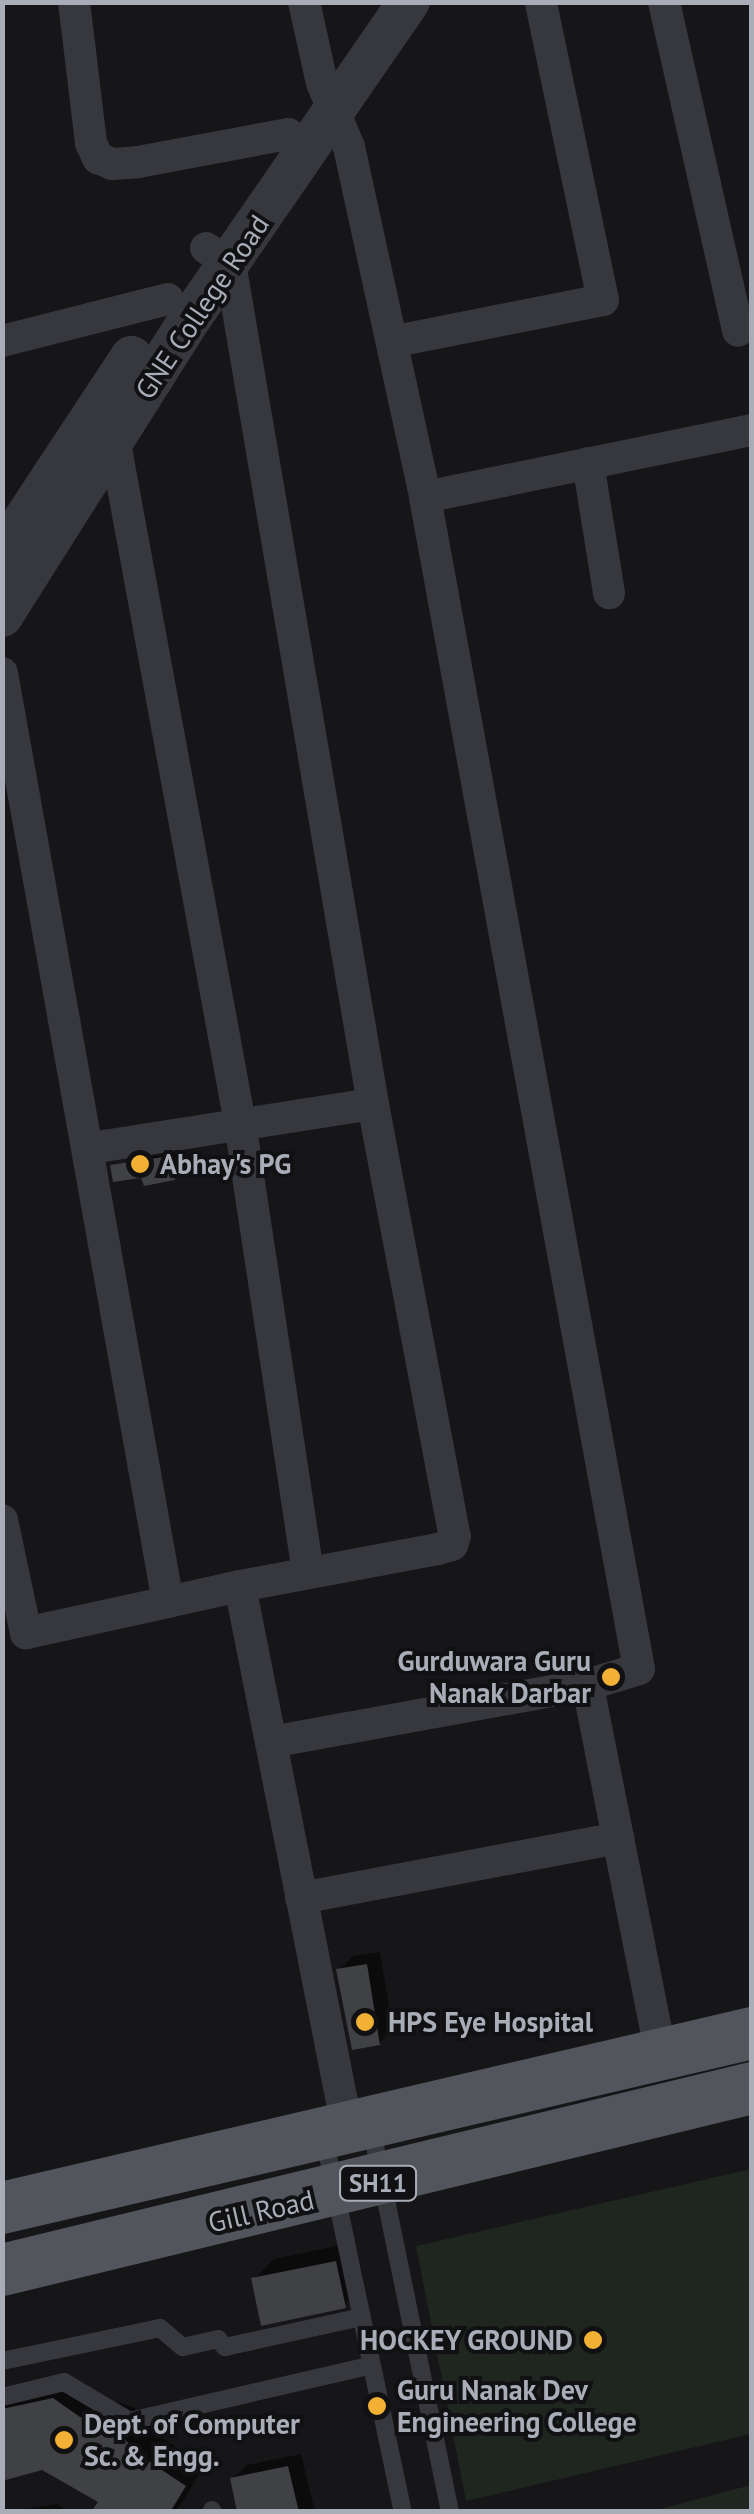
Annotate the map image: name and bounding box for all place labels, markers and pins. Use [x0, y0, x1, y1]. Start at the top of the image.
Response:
place label: Abhay's PG [160, 1147, 291, 1181]
marker: Abhay's PG [129, 1153, 151, 1175]
place label: Gurduwara Guru Nanak Darbar [397, 1644, 591, 1710]
marker: Gurduwara Guru Nanak Darbar [600, 1666, 622, 1688]
place label: HPS Eye Hospital [388, 2005, 593, 2039]
marker: HPS Eye Hospital [352, 2009, 378, 2035]
place label: HOCKEY GROUND [359, 2323, 573, 2357]
marker: HOCKEY GROUND [582, 2329, 604, 2351]
place label: Guru Nanak Dev Engineering College [397, 2373, 637, 2439]
marker: Guru Nanak Dev Engineering College [366, 2395, 388, 2417]
place label: Dept. of Computer Sc. & Engg. [84, 2407, 302, 2473]
marker: Dept. of Computer Sc. & Engg. [53, 2429, 75, 2451]

